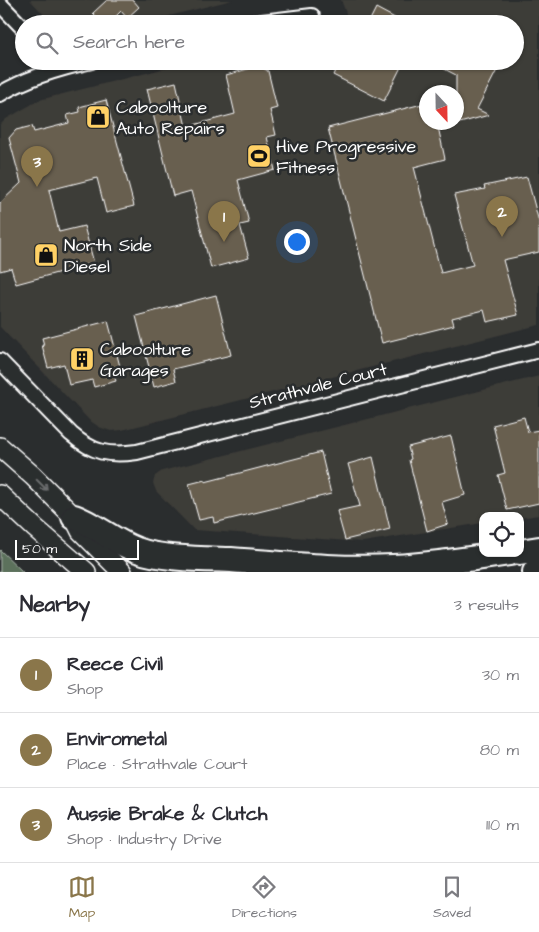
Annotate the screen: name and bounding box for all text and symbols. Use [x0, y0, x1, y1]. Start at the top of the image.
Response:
search box [15, 15, 524, 70]
icon: search [33, 29, 61, 57]
text: Search here [73, 29, 185, 56]
north arrow [419, 85, 464, 130]
place label: Caboolture Auto Repairs [116, 95, 225, 141]
shop icon: Caboolture Auto Repairs [85, 104, 111, 130]
place label: Hive Progressive Fitness [276, 134, 417, 180]
sports icon: Hive Progressive Fitness [246, 143, 272, 169]
pin: 3 [21, 146, 53, 187]
pin: 2 [486, 196, 518, 237]
pin: 1 [208, 201, 240, 242]
your location [284, 229, 310, 255]
place label: North Side Diesel [64, 233, 152, 279]
shop icon: North Side Diesel [33, 242, 59, 268]
place label: Caboolture Garages [100, 337, 191, 384]
building icon: Caboolture Garages [69, 346, 95, 372]
street label: Strathvale Court [246, 357, 390, 415]
one-way arrow [36, 479, 48, 491]
map controls [479, 512, 524, 557]
button: locate [479, 512, 524, 557]
scale bar [15, 537, 139, 560]
text: 50 m [22, 539, 57, 559]
text: Nearby [20, 590, 90, 619]
text: 3 results [454, 594, 519, 616]
text: Reece Civil [67, 651, 163, 678]
text: 1 [35, 664, 37, 686]
text: 30 m [482, 664, 519, 686]
text: Shop [67, 678, 103, 700]
text: Envirometal [67, 726, 167, 753]
text: 2 [31, 739, 41, 761]
text: 80 m [480, 739, 519, 761]
text: Place · Strathvale Court [67, 753, 248, 775]
text: Aussie Brake & Clutch [67, 801, 267, 828]
text: 3 [32, 814, 40, 836]
text: 110 m [486, 814, 519, 836]
text: Shop · Industry Drive [67, 828, 222, 850]
tab: Map [68, 873, 96, 923]
tab: Directions [232, 873, 297, 923]
tab: Saved [433, 873, 471, 923]

